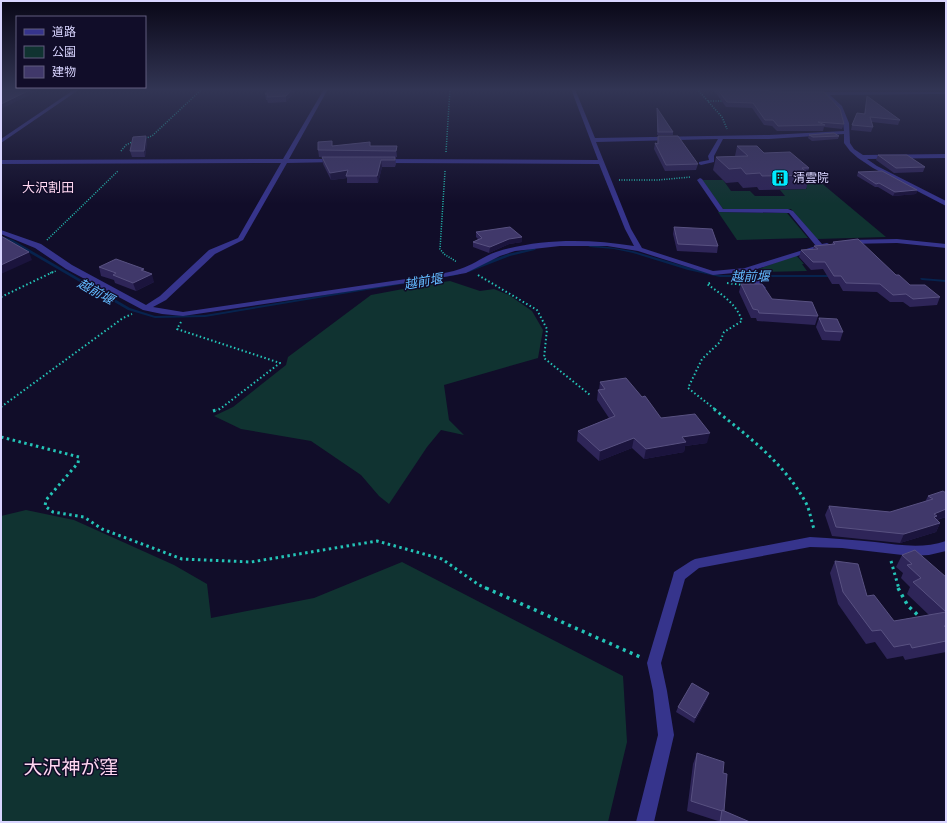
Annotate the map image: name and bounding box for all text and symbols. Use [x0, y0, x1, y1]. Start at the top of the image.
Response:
legend [16, 16, 146, 88]
text: 道路 [52, 24, 76, 39]
text: 公園 [52, 44, 76, 59]
text: 建物 [52, 64, 76, 79]
building icon: 清雲院 [770, 168, 790, 188]
place label: 清雲院 [793, 170, 829, 185]
district label: 大沢割田 [22, 179, 74, 195]
water label: 越前堰 [730, 268, 771, 284]
water label: 越前堰 [402, 269, 446, 292]
water label: 越前堰 [75, 275, 119, 308]
district label: 大沢神が窪 [23, 755, 119, 778]

